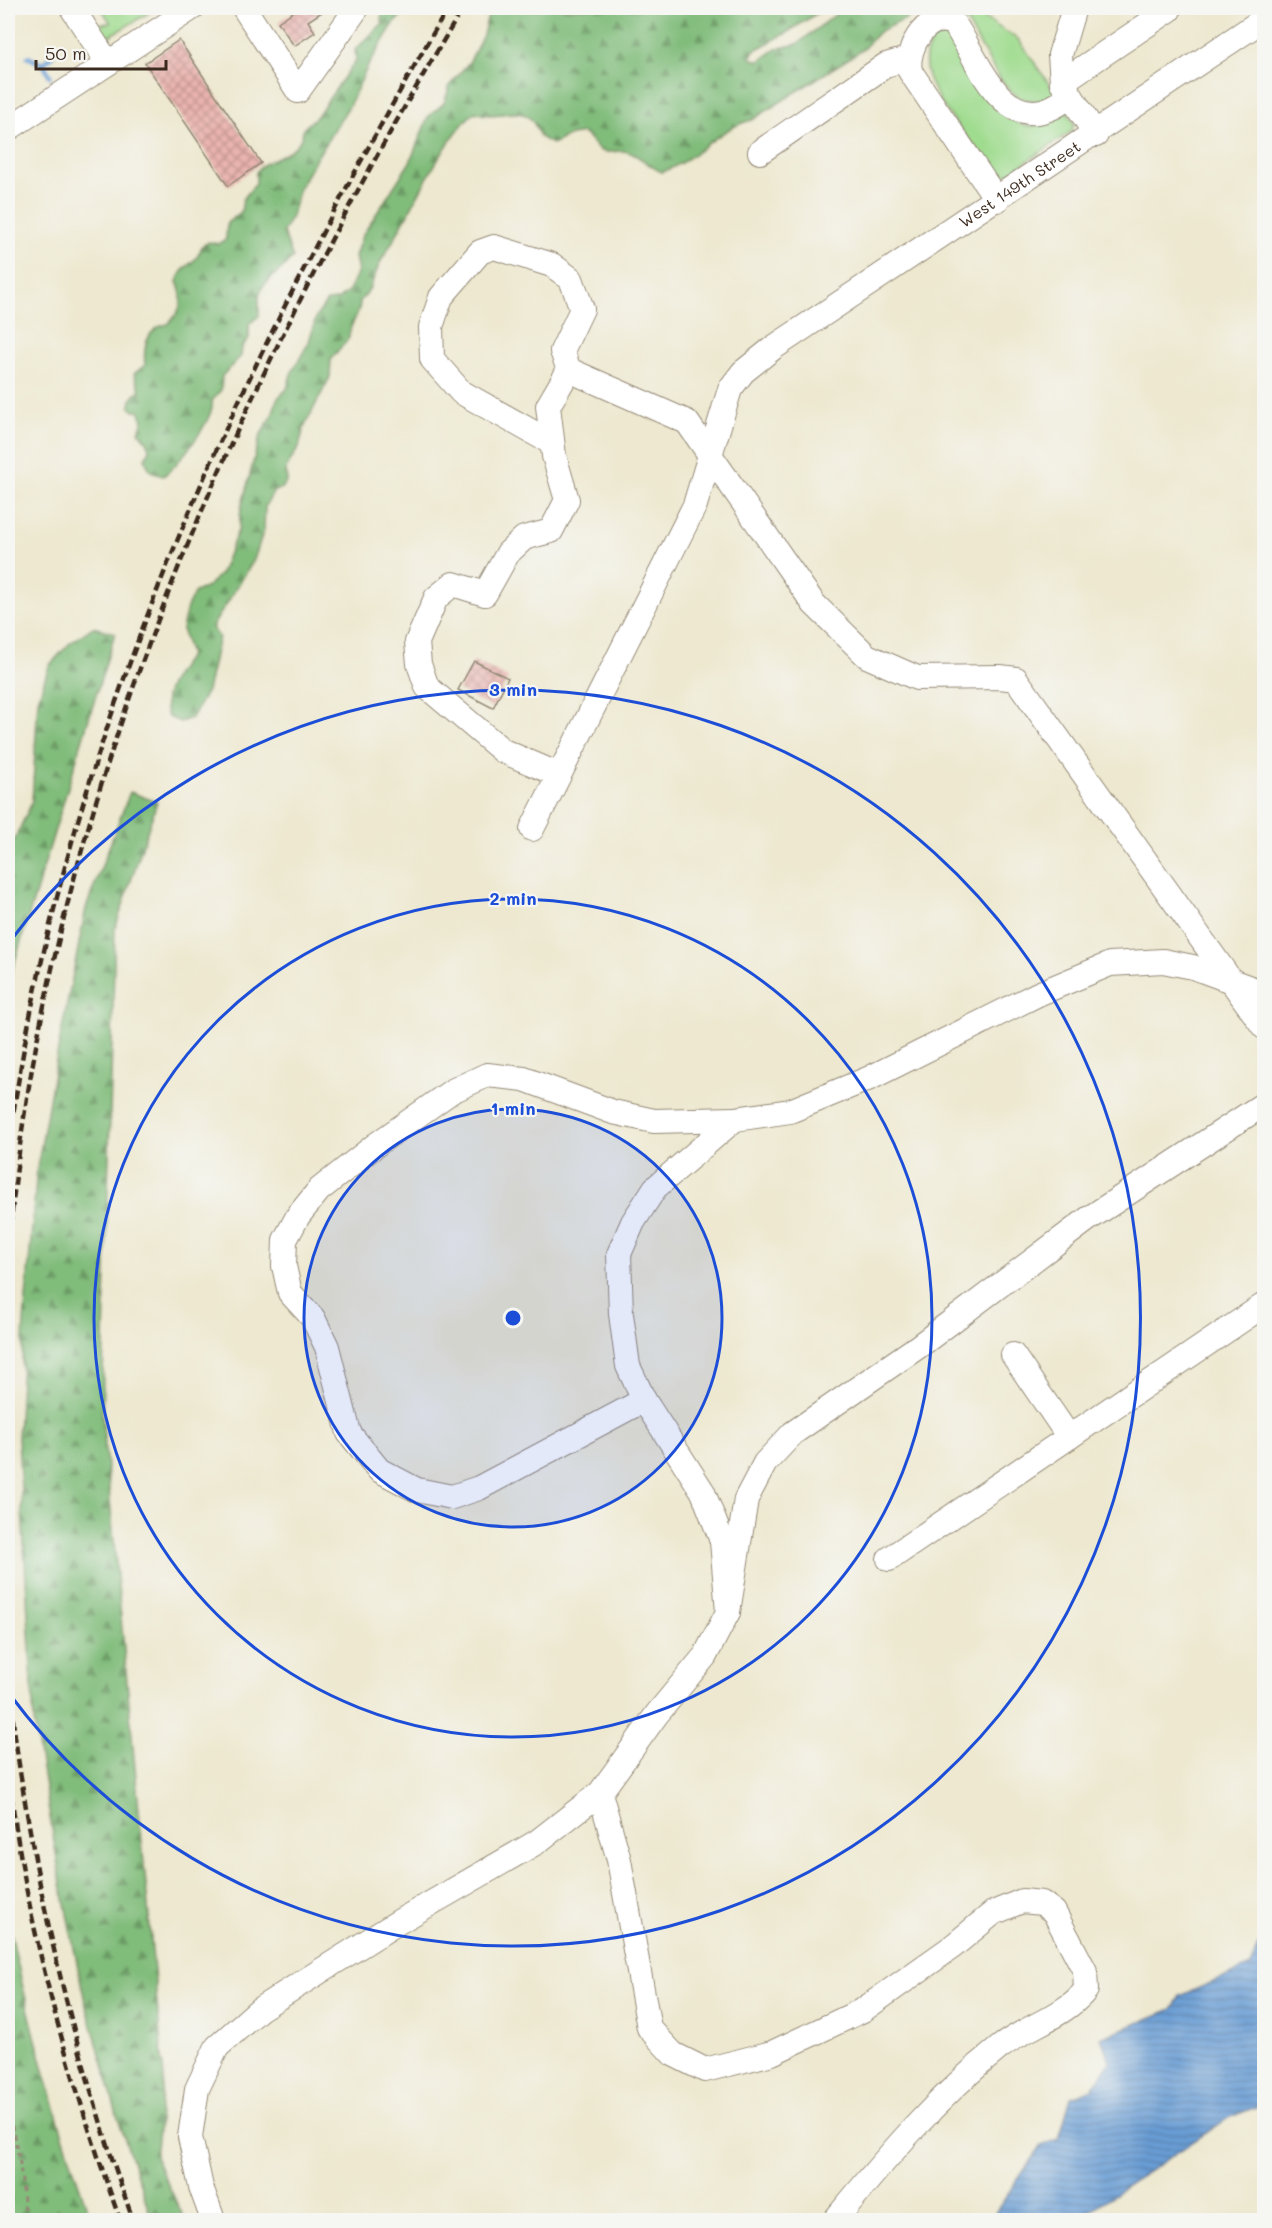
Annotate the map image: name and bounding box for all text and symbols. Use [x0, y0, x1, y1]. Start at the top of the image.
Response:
scale bar [36, 33, 166, 71]
text: 50 m [45, 41, 87, 65]
street label: West 149th Street [954, 135, 1084, 231]
text: 3 min [489, 677, 537, 701]
text: 2 min [489, 886, 537, 910]
text: 1 min [490, 1096, 536, 1120]
centre of rings [503, 1308, 523, 1328]

